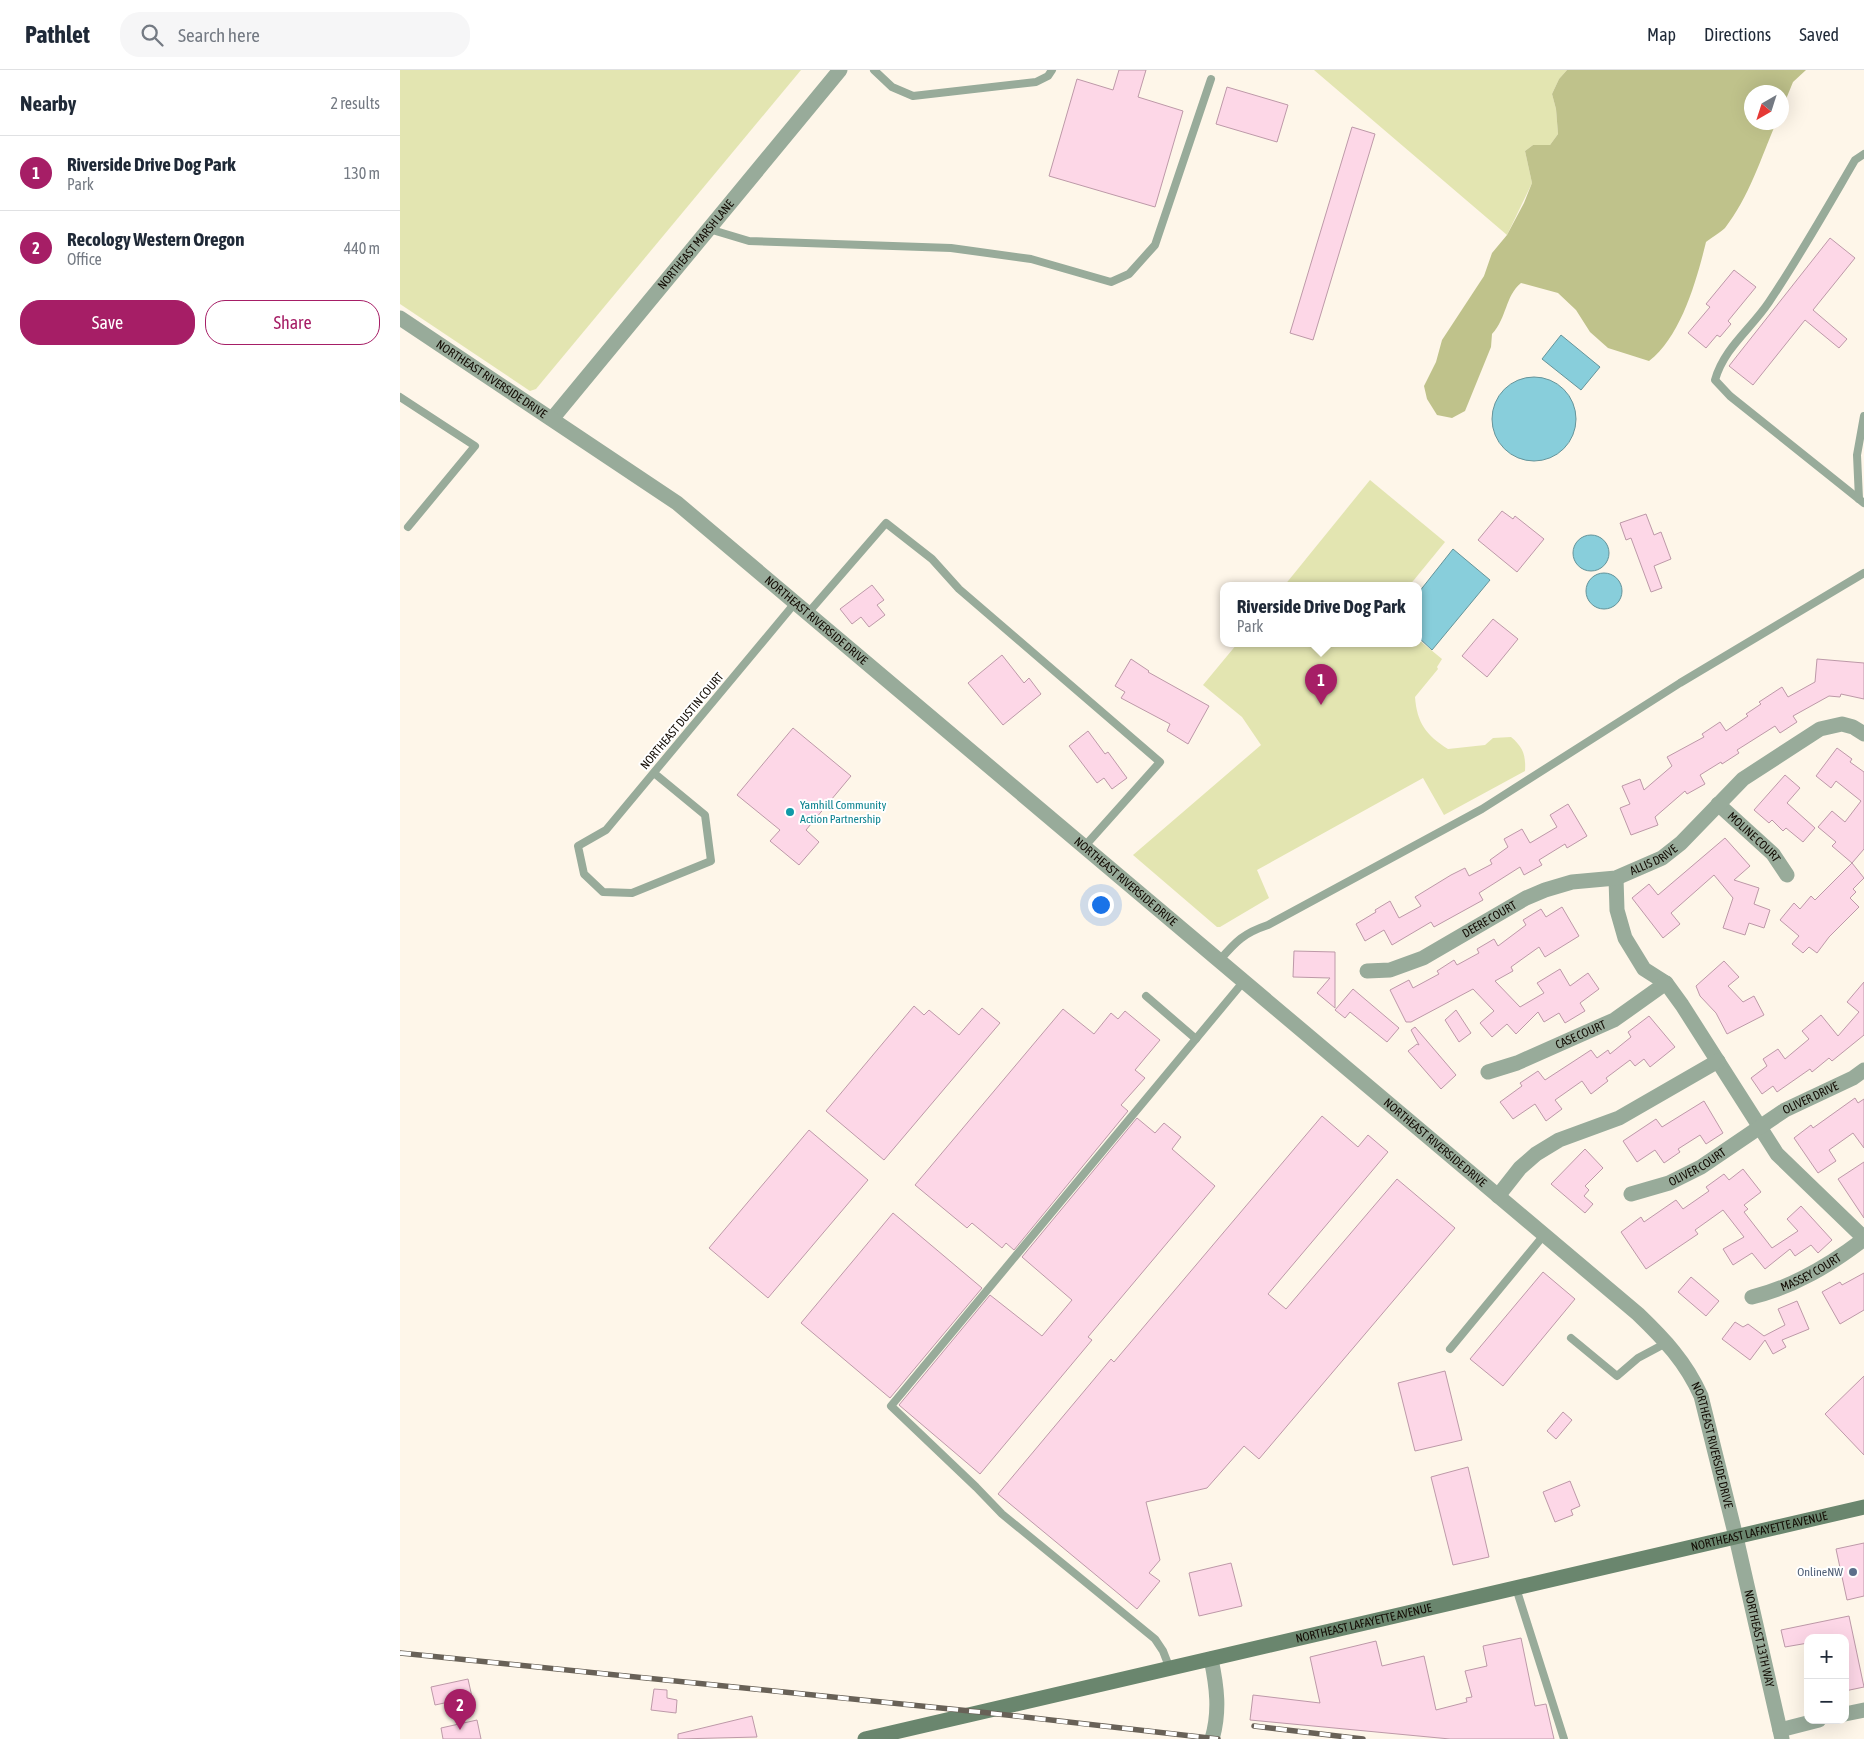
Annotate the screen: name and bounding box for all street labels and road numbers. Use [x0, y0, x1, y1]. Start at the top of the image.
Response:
street label: NORTHEAST MARSH LANE [655, 197, 737, 292]
street label: NORTHEAST RIVERSIDE DRIVE [434, 337, 549, 421]
street label: NORTHEAST RIVERSIDE DRIVE [762, 573, 870, 668]
street label: NORTHEAST DUSTIN COURT [638, 669, 727, 772]
street label: MOLINE COURT [1725, 809, 1784, 865]
street label: NORTHEAST RIVERSIDE DRIVE [1071, 834, 1180, 929]
street label: ALLIS DRIVE [1628, 842, 1680, 878]
street label: DEERE COURT [1460, 898, 1520, 941]
street label: CASE COURT [1553, 1017, 1609, 1052]
street label: OLIVER DRIVE [1780, 1079, 1841, 1117]
street label: NORTHEAST RIVERSIDE DRIVE [1381, 1095, 1489, 1190]
street label: OLIVER COURT [1666, 1145, 1729, 1189]
street label: MASSEY COURT [1779, 1250, 1844, 1294]
street label: NORTHEAST RIVERSIDE DRIVE [1688, 1380, 1736, 1510]
street label: NORTHEAST LAFAYETTE AVENUE [1690, 1509, 1829, 1554]
street label: NORTHEAST 13TH WAY [1741, 1588, 1777, 1689]
street label: NORTHEAST LAFAYETTE AVENUE [1294, 1601, 1433, 1646]

